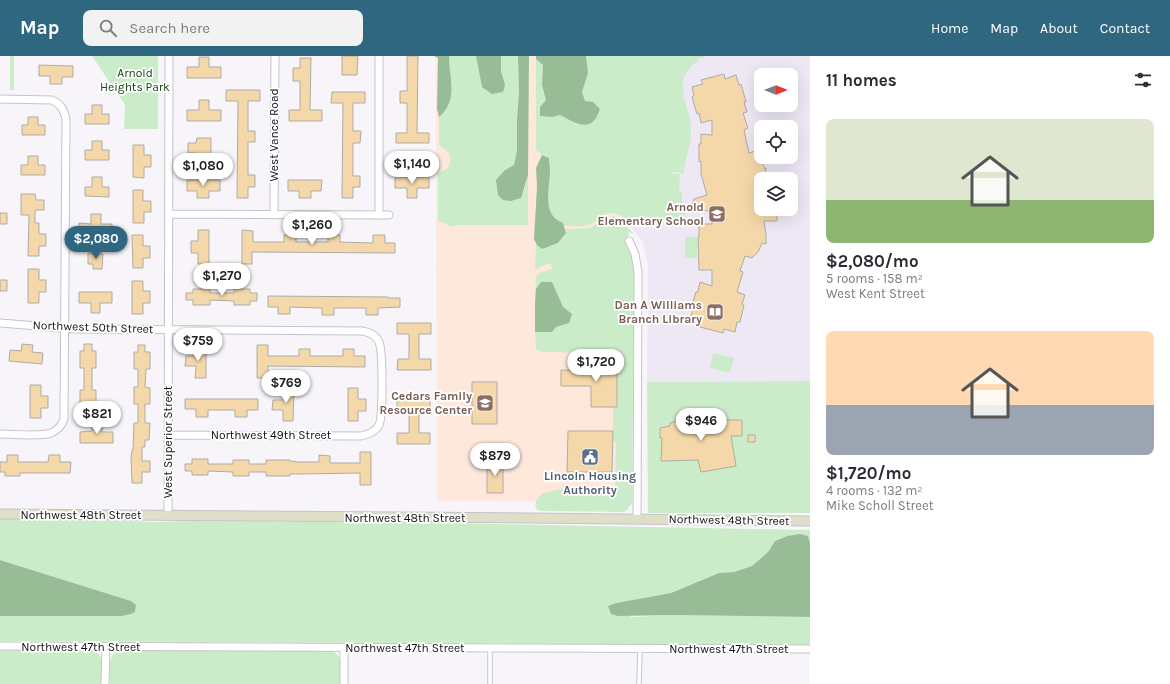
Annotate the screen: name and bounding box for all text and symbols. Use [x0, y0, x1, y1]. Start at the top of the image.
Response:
search box [83, 10, 363, 46]
text: Map [20, 17, 59, 39]
icon: search [97, 17, 119, 39]
text: Search here [129, 19, 210, 37]
text: Home [931, 20, 968, 37]
text: Map [990, 20, 1018, 37]
text: About [1040, 20, 1078, 37]
text: Contact [1100, 20, 1150, 37]
park label: Arnold Heights Park [100, 66, 170, 94]
north arrow [754, 68, 798, 112]
map controls [754, 68, 798, 216]
icon: filters [1132, 69, 1154, 91]
text: 11 homes [826, 70, 897, 90]
street label: West Vance Road [267, 88, 281, 182]
button: locate [754, 120, 798, 164]
icon: home [954, 145, 1026, 217]
pin: $1,140 [379, 151, 445, 185]
pin: $1,080 [170, 153, 236, 187]
text: $1,140 [393, 156, 431, 171]
text: $1,080 [182, 158, 224, 173]
button: layers [754, 172, 798, 216]
place label: Arnold Elementary School [597, 200, 704, 228]
school or university icon: Arnold Elementary School [707, 204, 727, 224]
pin: $1,260 [279, 212, 345, 246]
text: $1,260 [292, 217, 332, 232]
pin: $2,080 [63, 226, 129, 260]
text: $2,080 [74, 231, 118, 246]
text: $2,080/mo [826, 251, 919, 271]
pin: $1,270 [189, 263, 255, 297]
text: $1,270 [202, 268, 242, 283]
text: 5 rooms · 158 m² [826, 271, 923, 286]
text: West Kent Street [826, 286, 925, 301]
place label: Dan A Williams Branch Library [614, 298, 702, 326]
library icon: Dan A Williams Branch Library [705, 302, 725, 322]
street label: Northwest 50th Street [32, 318, 154, 336]
pin: $759 [174, 328, 222, 362]
text: $759 [183, 333, 213, 348]
pin: $1,720 [563, 349, 629, 383]
text: $1,720 [576, 354, 616, 369]
icon: home [954, 357, 1026, 429]
pin: $769 [262, 370, 310, 404]
text: $769 [270, 375, 302, 390]
street label: West Superior Street [161, 385, 175, 498]
place label: Cedars Family Resource Center [380, 389, 472, 417]
school or university icon: Cedars Family Resource Center [475, 393, 495, 413]
pin: $821 [73, 401, 121, 435]
text: $821 [82, 406, 112, 421]
pin: $946 [677, 408, 725, 442]
text: $946 [685, 413, 717, 428]
street label: Northwest 49th Street [211, 428, 332, 442]
pin: $879 [471, 443, 519, 477]
public building icon: Lincoln Housing Authority [580, 447, 600, 467]
text: $879 [479, 448, 511, 463]
text: $1,720/mo [826, 463, 911, 483]
place label: Lincoln Housing Authority [544, 469, 636, 497]
text: 4 rooms · 132 m² [826, 483, 923, 498]
text: Mike Scholl Street [826, 498, 934, 513]
street label: Northwest 48th Street [20, 508, 142, 522]
street label: Northwest 48th Street [344, 511, 466, 525]
street label: Northwest 48th Street [668, 512, 790, 528]
street label: Northwest 47th Street [21, 640, 141, 654]
street label: Northwest 47th Street [345, 641, 465, 655]
street label: Northwest 47th Street [669, 642, 789, 656]

